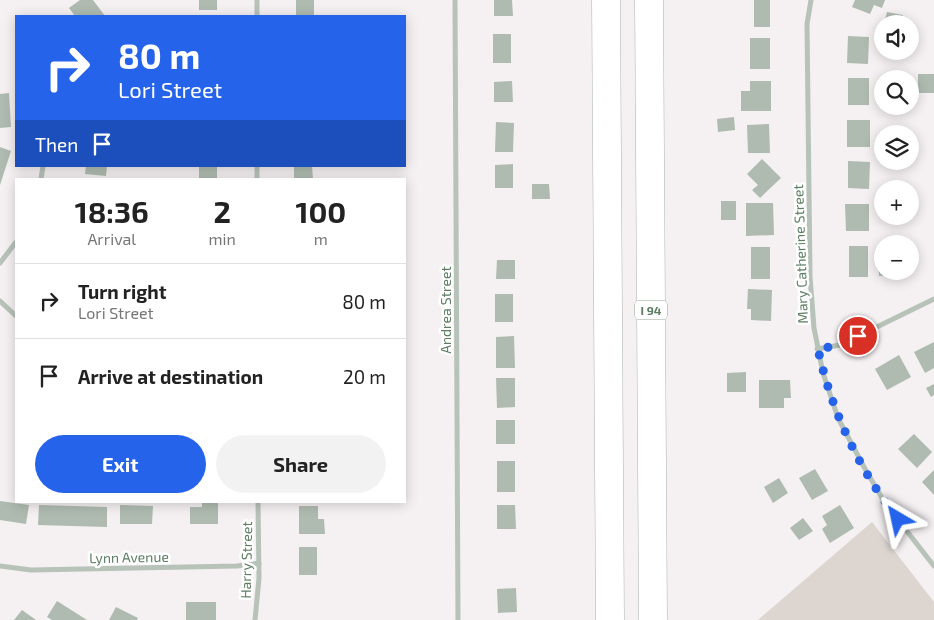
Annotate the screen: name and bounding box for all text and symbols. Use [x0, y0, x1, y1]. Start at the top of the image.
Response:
map controls [874, 15, 919, 280]
button: sound [874, 15, 919, 60]
text: 80 m [118, 34, 200, 76]
icon: right [35, 35, 100, 100]
button: search [874, 70, 919, 115]
text: Lori Street [118, 76, 222, 102]
button: layers [874, 125, 919, 170]
icon: arrive [88, 130, 116, 158]
text: Then [35, 133, 78, 156]
button: + [874, 180, 919, 225]
street label: Mary Catherine Street [789, 184, 811, 324]
text: 18:36 [75, 193, 149, 229]
text: 2 [213, 193, 231, 229]
text: 100 [295, 193, 346, 229]
text: Arrival [87, 229, 136, 248]
text: min [208, 229, 236, 248]
text: m [314, 229, 328, 248]
button: − [874, 235, 919, 280]
street label: Andrea Street [437, 266, 454, 354]
text: Turn right [78, 280, 166, 303]
icon: right [35, 287, 63, 315]
text: 80 m [342, 290, 386, 313]
road number: I 94 [635, 300, 667, 320]
text: Lori Street [78, 303, 154, 322]
pin [837, 315, 879, 357]
icon: arrive [844, 322, 872, 350]
icon: arrive [35, 362, 63, 390]
text: Arrive at destination [78, 365, 263, 388]
text: 20 m [343, 365, 386, 388]
button: Exit [35, 435, 206, 493]
button: Share [216, 435, 386, 493]
position arrow [871, 492, 923, 544]
street label: Harry Street [237, 521, 255, 599]
street label: Lynn Avenue [89, 548, 169, 566]

